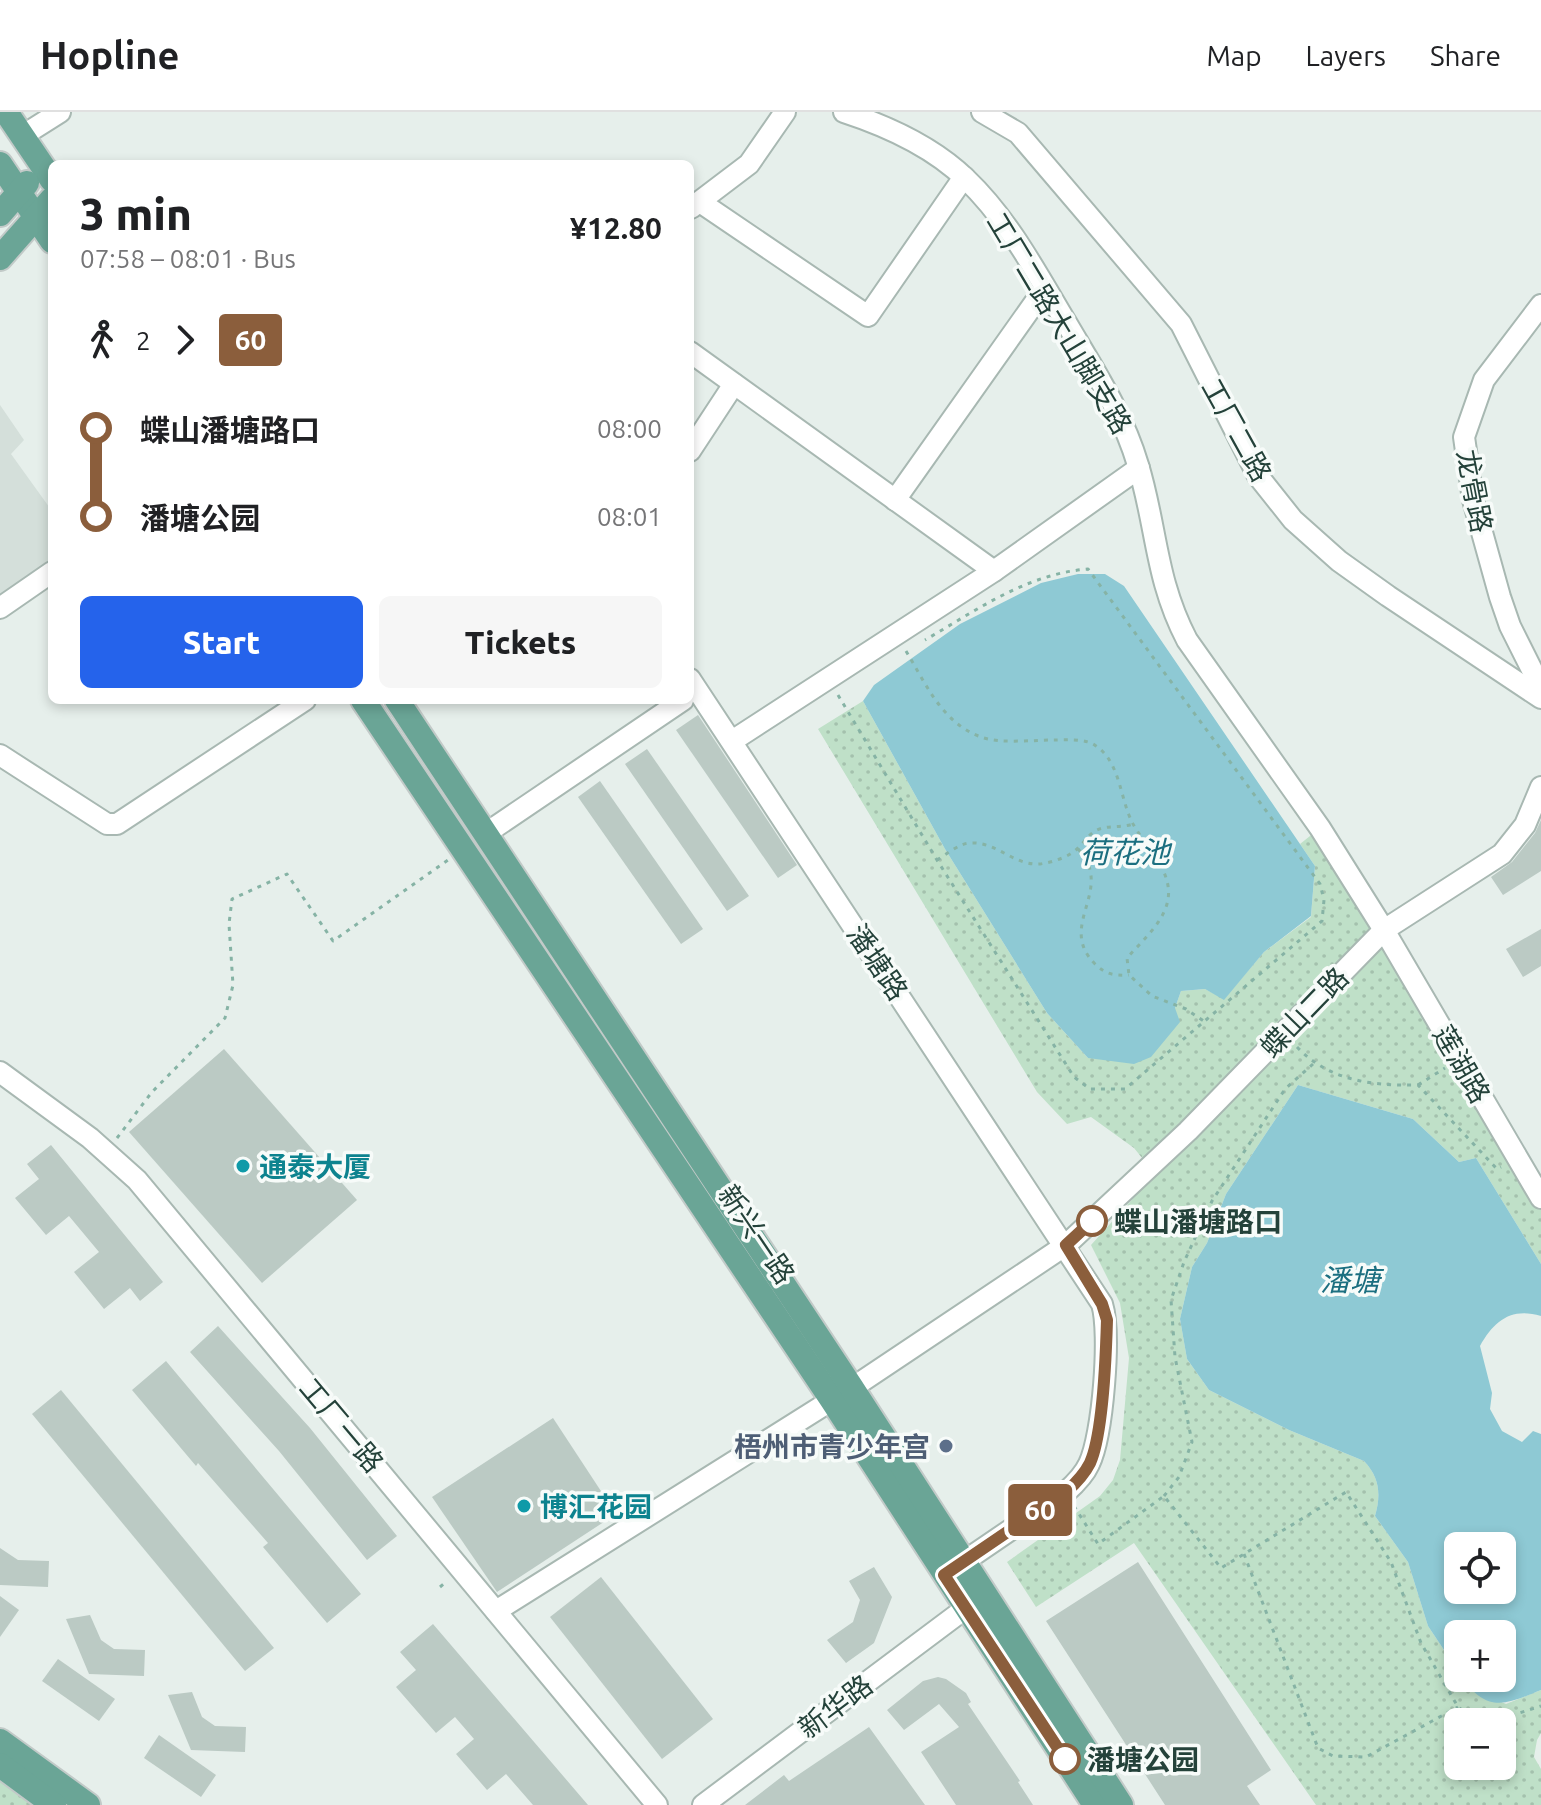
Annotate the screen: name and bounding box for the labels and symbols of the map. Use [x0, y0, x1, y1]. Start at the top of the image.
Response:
street label: 工厂二路大山脚支路 [982, 207, 1138, 439]
street label: 工厂二路 [1196, 373, 1278, 487]
street label: 龙骨路 [1452, 447, 1498, 535]
water label: 荷花池 [1080, 835, 1173, 869]
street label: 潘塘路 [842, 919, 914, 1005]
street label: 蝶山二路 [1254, 961, 1354, 1063]
street label: 莲湖路 [1428, 1020, 1496, 1108]
place label: 通泰大厦 [259, 1151, 371, 1182]
marker: 通泰大厦 [234, 1157, 252, 1175]
street label: 新兴一路 [713, 1179, 801, 1289]
marker: 蝶山潘塘路口 [1077, 1206, 1107, 1236]
place label: 蝶山潘塘路口 [1114, 1206, 1282, 1237]
water label: 潘塘 [1320, 1263, 1385, 1297]
street label: 工厂一路 [294, 1372, 390, 1478]
place label: 梧州市青少年宫 [734, 1431, 930, 1462]
marker: 梧州市青少年宫 [937, 1437, 955, 1455]
line badge: 60 [1004, 1484, 1076, 1536]
place label: 博汇花园 [540, 1491, 652, 1522]
marker: 博汇花园 [515, 1497, 533, 1515]
street label: 新华路 [792, 1668, 878, 1744]
marker: 潘塘公园 [1050, 1744, 1080, 1774]
place label: 潘塘公园 [1087, 1744, 1199, 1775]

